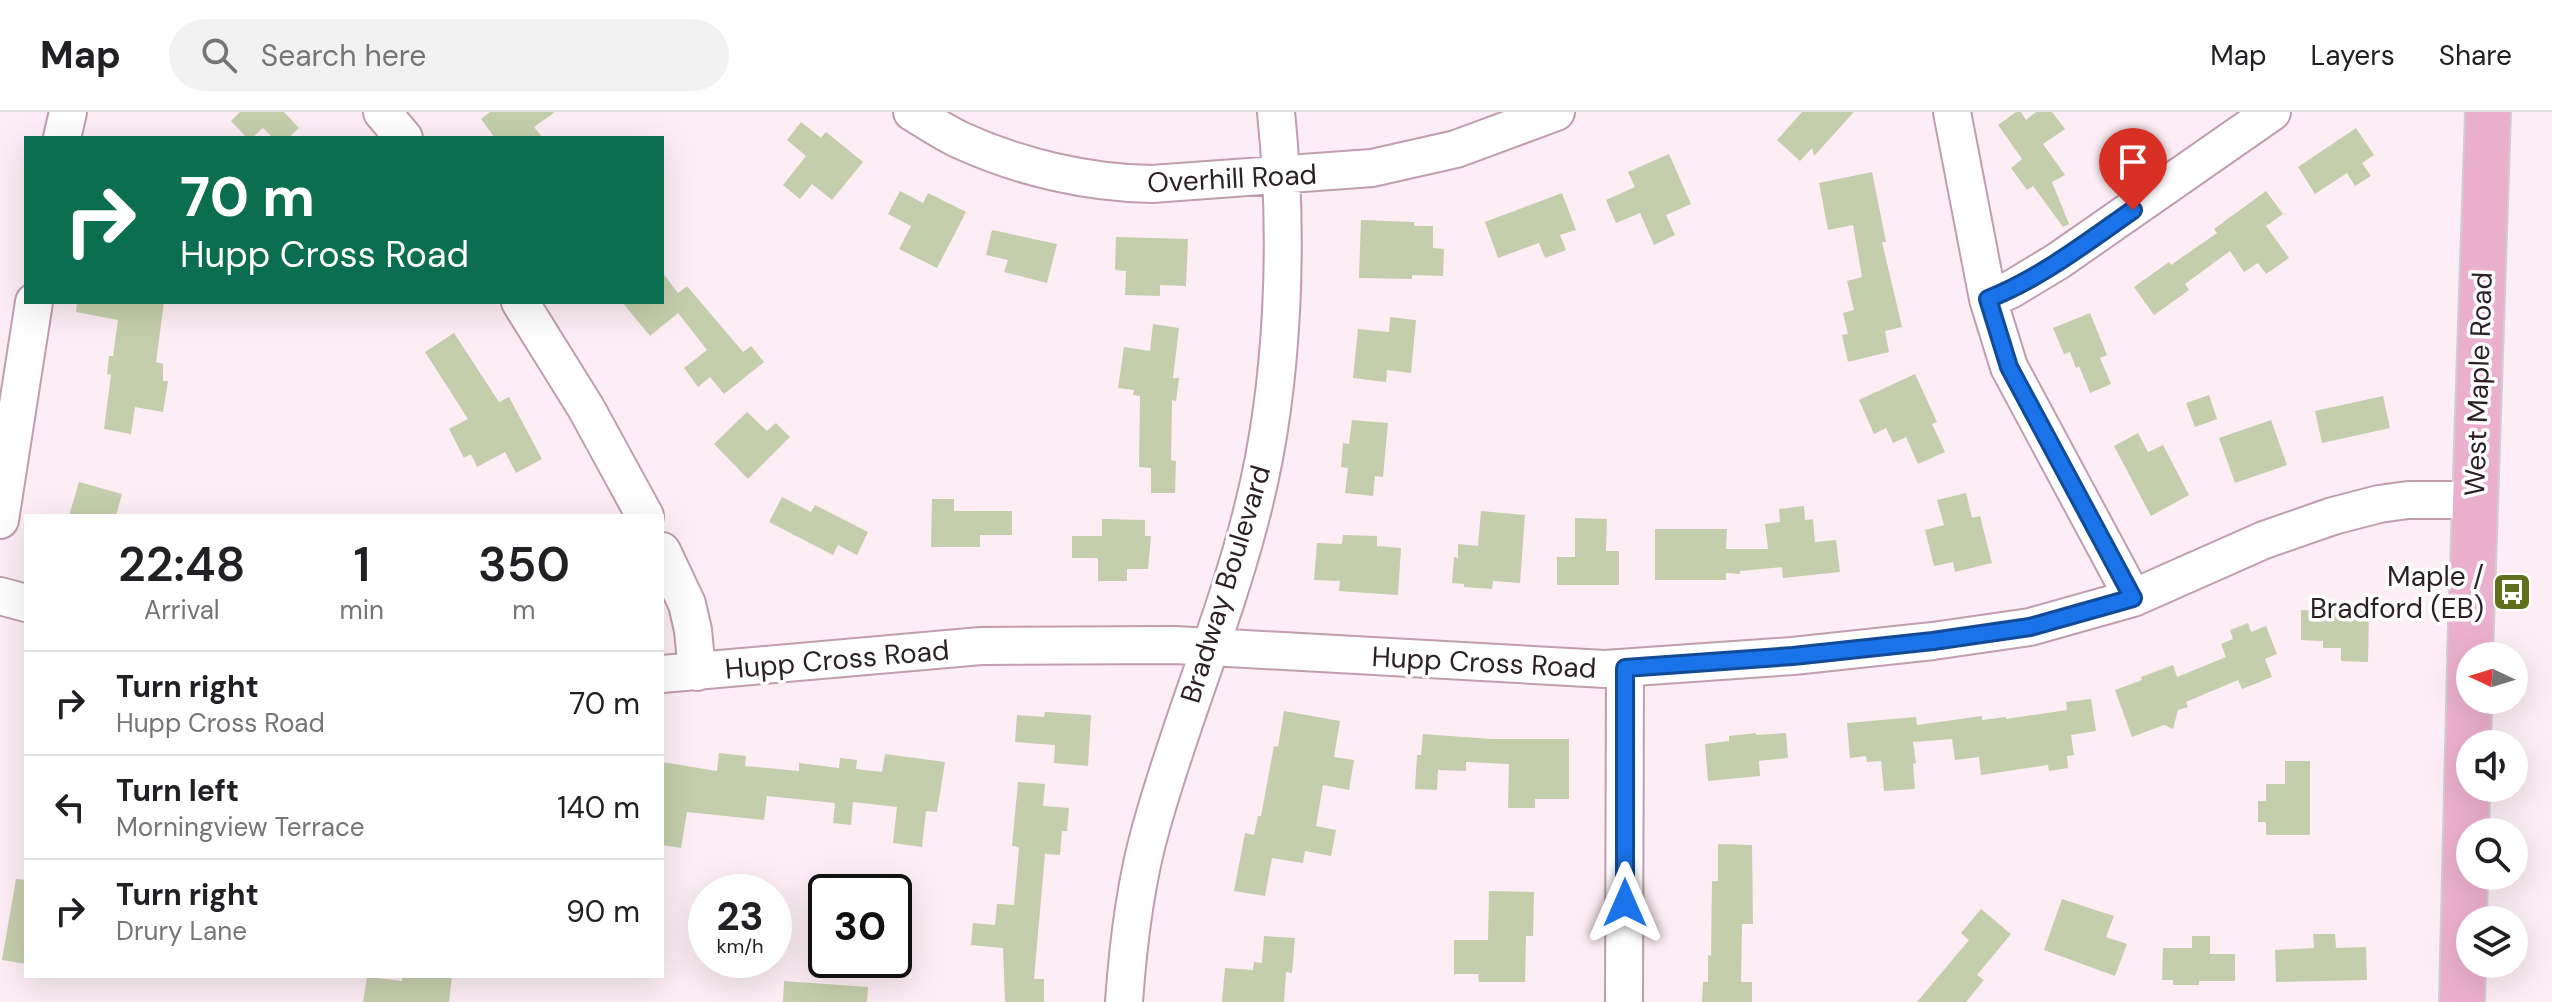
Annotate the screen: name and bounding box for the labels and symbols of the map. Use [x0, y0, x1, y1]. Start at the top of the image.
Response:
pin [2099, 128, 2167, 210]
street label: Overhill Road [1146, 156, 1318, 201]
street label: West Maple Road [2456, 271, 2501, 497]
street label: Bradway Boulevard [1172, 461, 1279, 707]
place label: Maple / Bradford (EB) [2310, 558, 2484, 627]
bus stop icon: Maple / Bradford (EB) [2491, 571, 2533, 613]
street label: Hupp Cross Road [723, 631, 951, 688]
street label: Hupp Cross Road [1371, 638, 1597, 687]
north arrow [2456, 642, 2528, 714]
position arrow [1583, 861, 1667, 945]
speed limit sign: 30 [808, 874, 912, 978]

